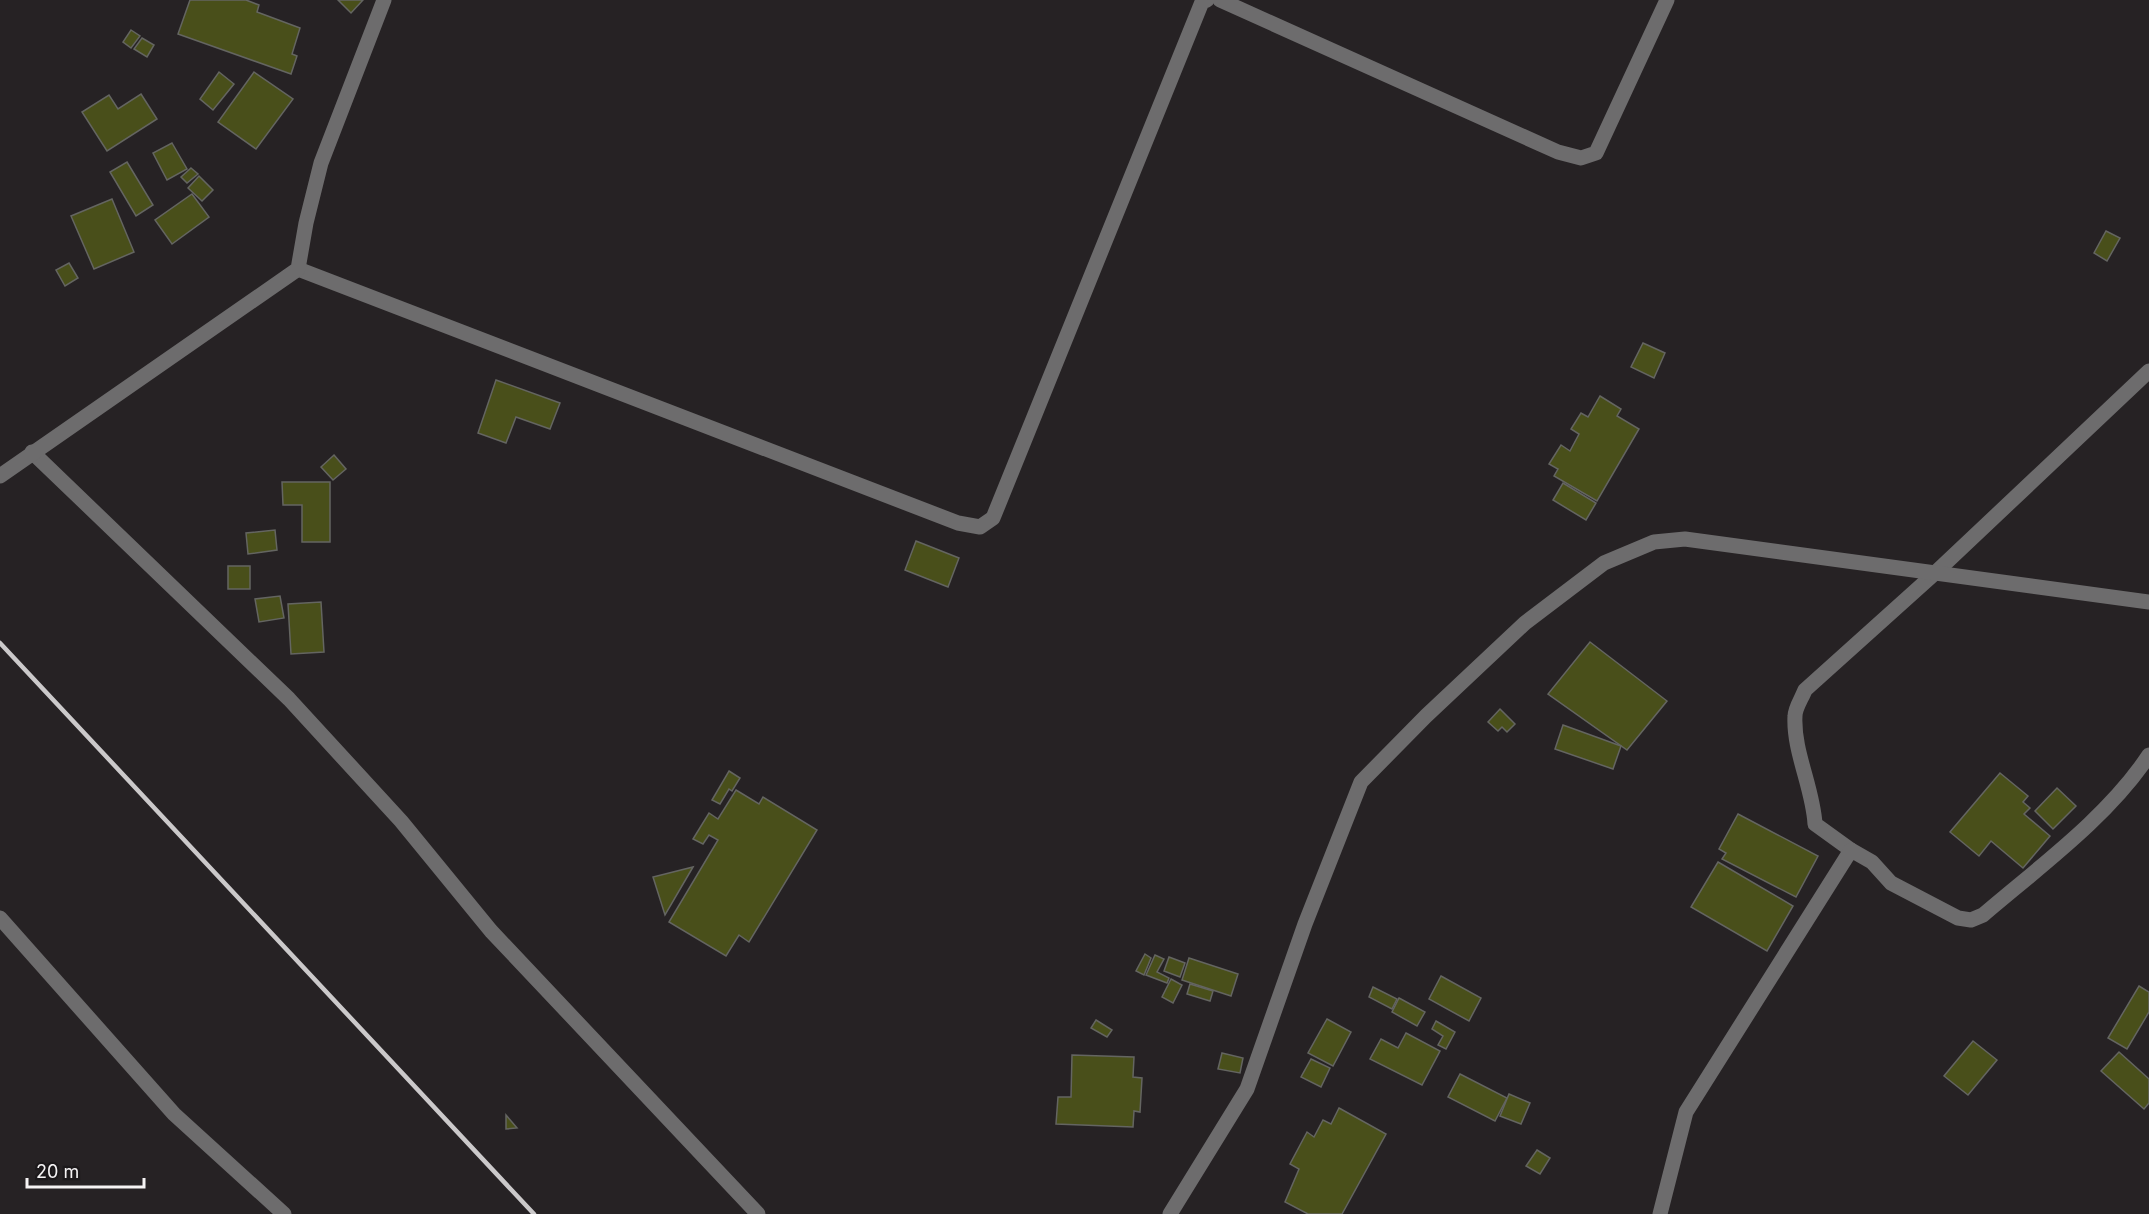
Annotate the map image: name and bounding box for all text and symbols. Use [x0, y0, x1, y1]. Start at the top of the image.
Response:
scale bar [27, 1151, 144, 1189]
text: 20 m [36, 1161, 79, 1182]

